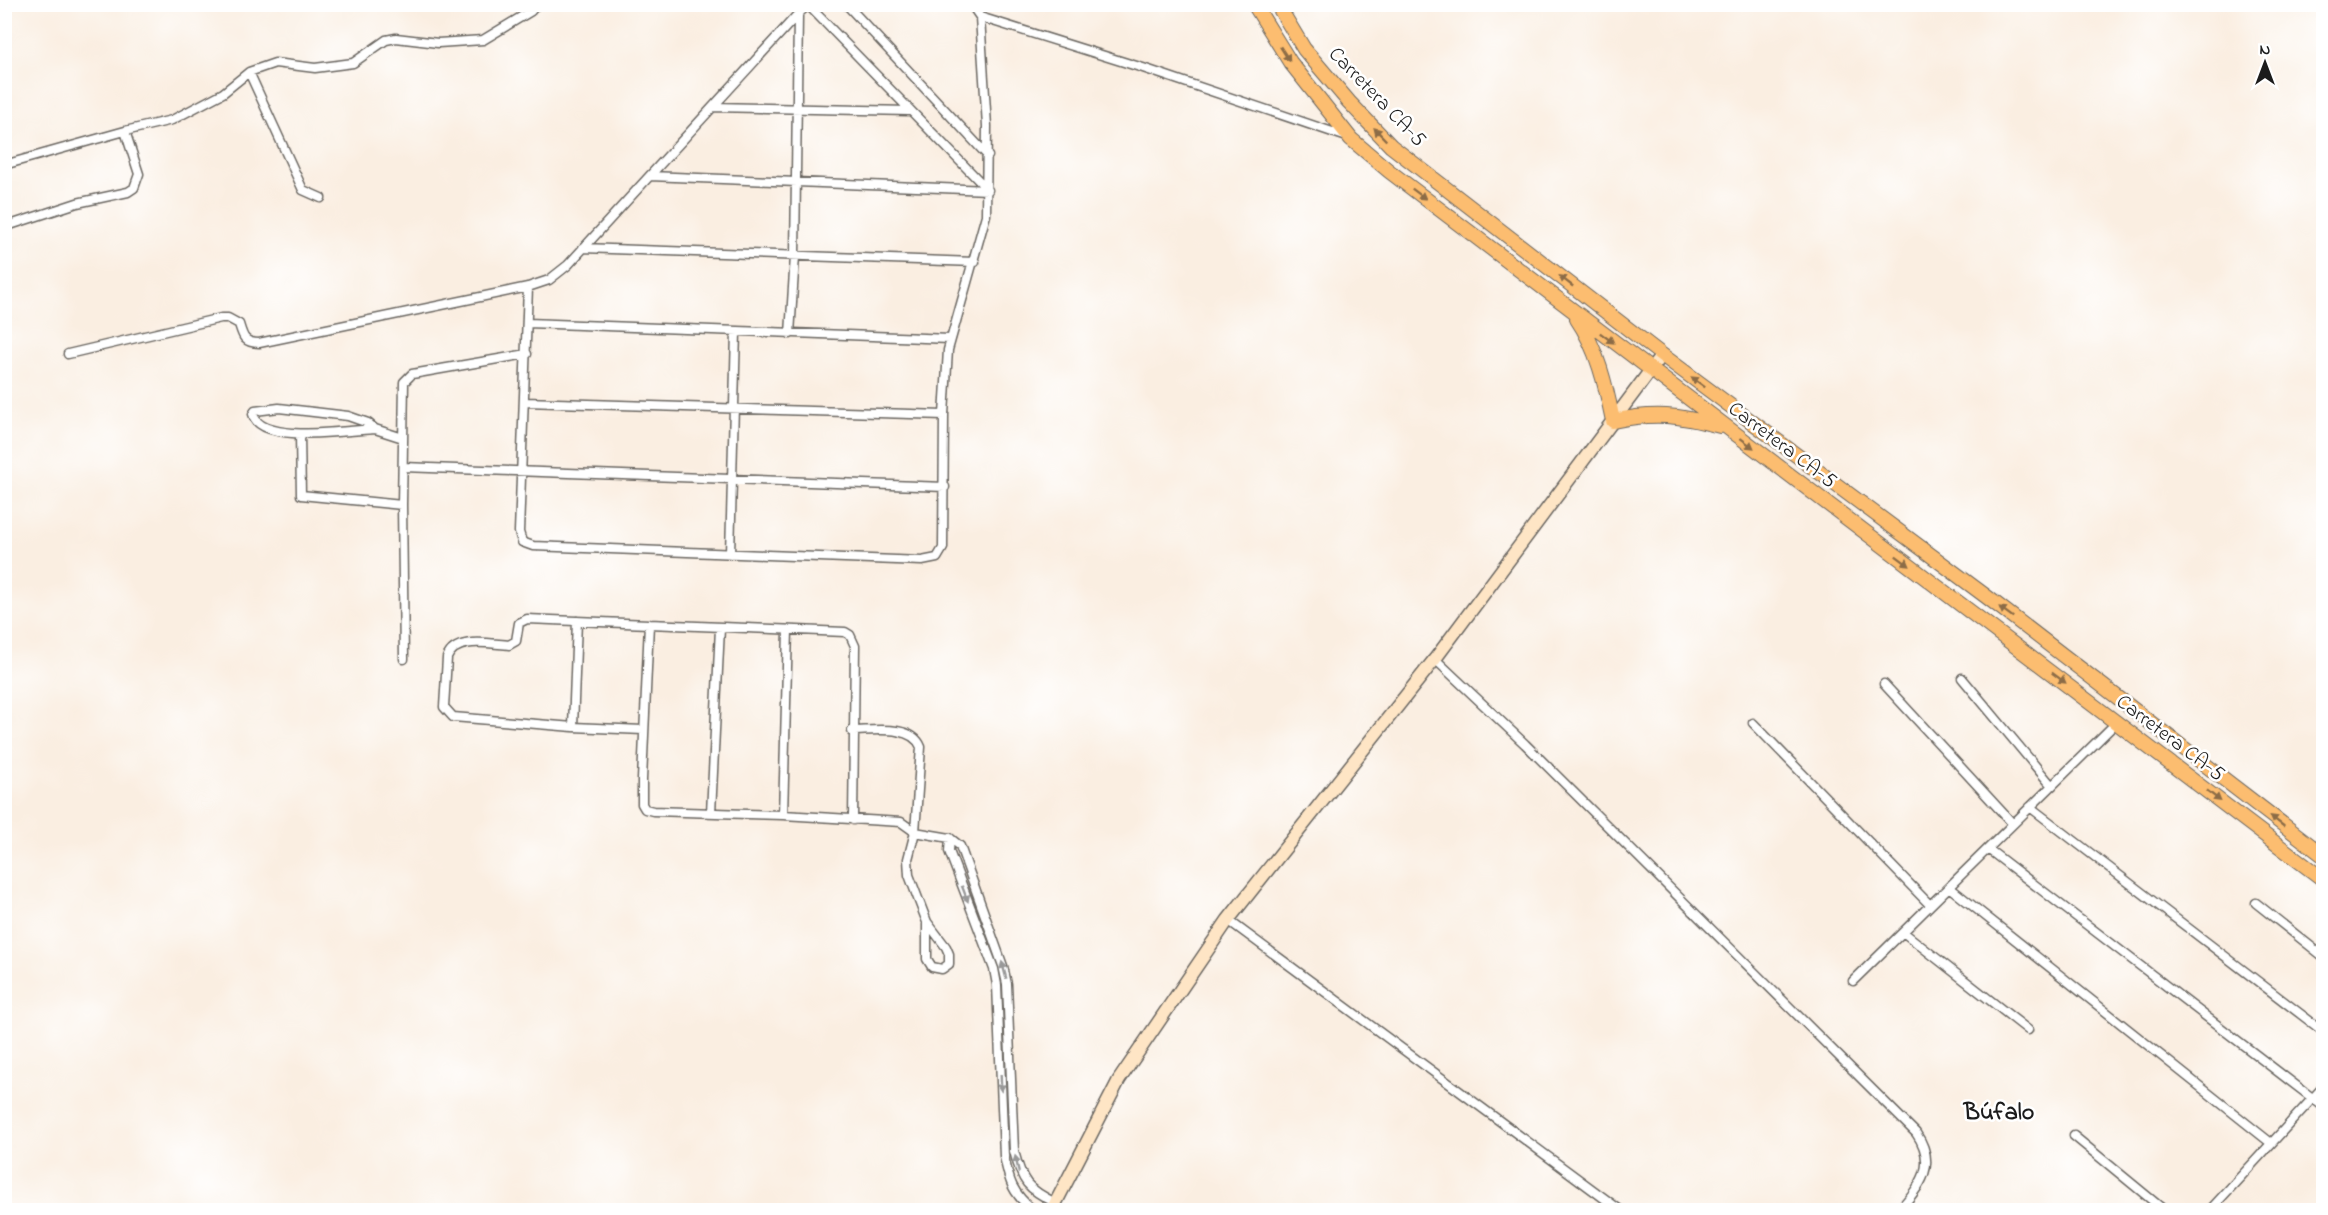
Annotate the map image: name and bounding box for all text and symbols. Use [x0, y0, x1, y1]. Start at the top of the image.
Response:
north arrow [2235, 33, 2295, 93]
text: N [2260, 38, 2271, 62]
street label: Carretera CA-5 [1321, 40, 1432, 154]
one-way arrow [1280, 46, 1291, 62]
one-way arrow [1374, 127, 1387, 142]
one-way arrow [1411, 188, 1427, 200]
one-way arrow [1558, 275, 1573, 287]
one-way arrow [1599, 332, 1615, 344]
one-way arrow [1691, 377, 1706, 389]
street label: Carretera CA-5 [1721, 395, 1842, 496]
one-way arrow [1740, 437, 1755, 449]
one-way arrow [1895, 555, 1911, 567]
one-way arrow [1998, 606, 2014, 618]
one-way arrow [2051, 672, 2066, 684]
street label: Carretera CA-5 [2109, 688, 2230, 789]
one-way arrow [2206, 790, 2222, 803]
one-way arrow [2270, 815, 2285, 827]
one-way arrow [961, 885, 971, 903]
one-way arrow [998, 960, 1008, 979]
one-way arrow [997, 1073, 1006, 1092]
district label: Búfalo [1963, 1096, 2034, 1131]
one-way arrow [1012, 1154, 1022, 1173]

